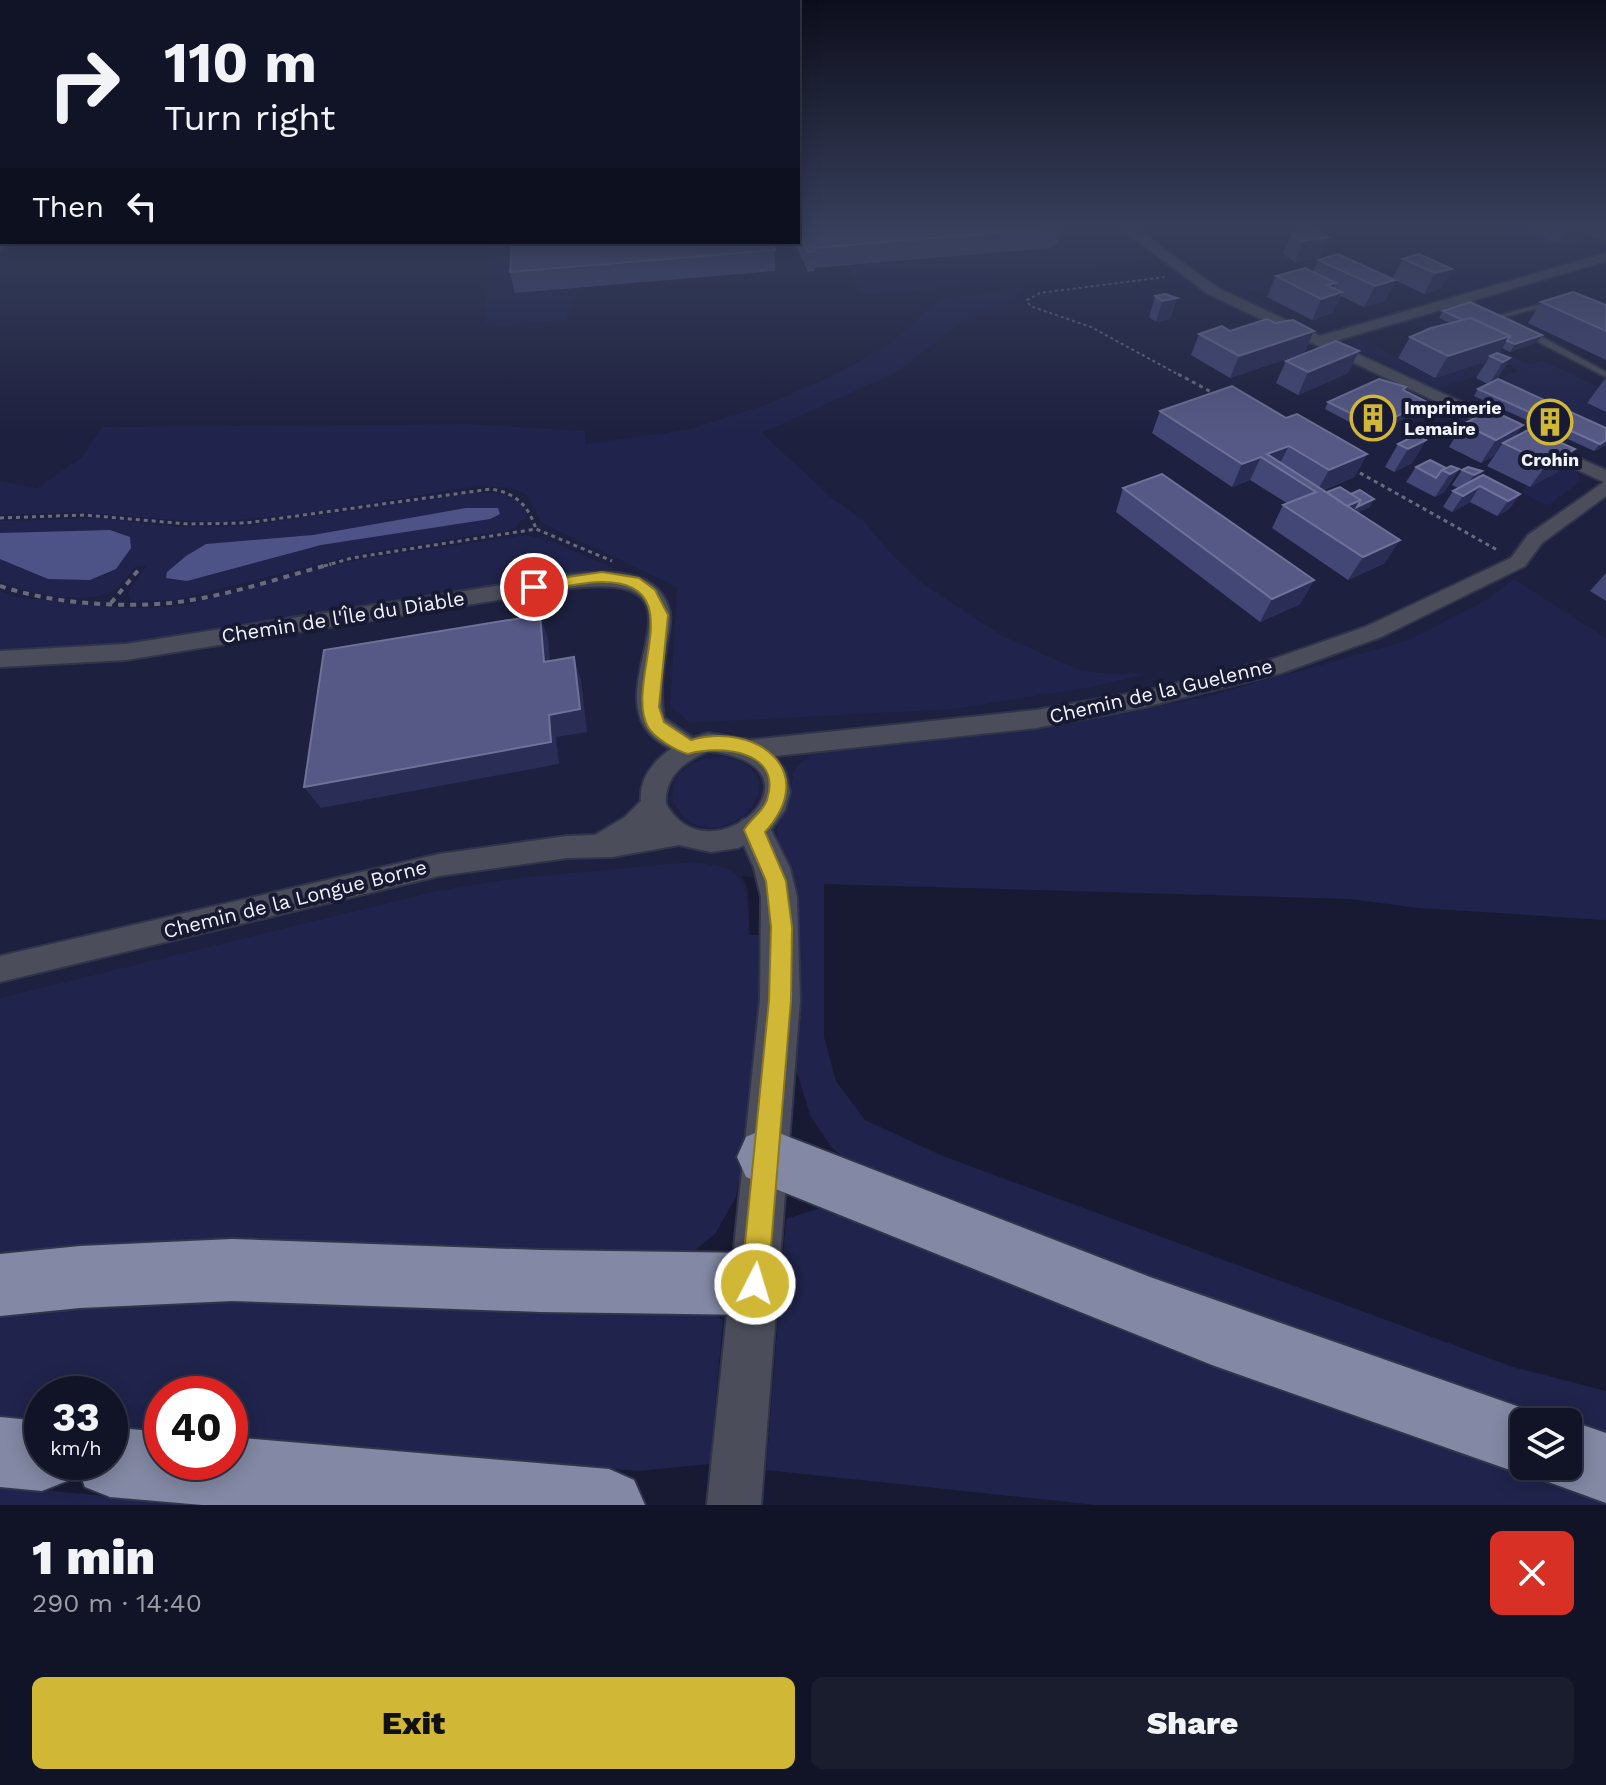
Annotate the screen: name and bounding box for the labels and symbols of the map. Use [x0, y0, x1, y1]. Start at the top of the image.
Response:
building icon: Imprimerie Lemaire [1349, 394, 1397, 442]
place label: Imprimerie Lemaire [1404, 397, 1502, 439]
building icon: Crohin [1526, 398, 1574, 446]
place label: Crohin [1521, 449, 1579, 470]
pin [500, 553, 568, 621]
street label: Chemin de l'Île du Diable [220, 586, 466, 648]
street label: Chemin de la Guelenne [1047, 654, 1275, 728]
street label: Chemin de la Longue Borne [161, 855, 429, 943]
position arrow [713, 1242, 797, 1326]
speed limit sign: 40 [144, 1376, 248, 1480]

